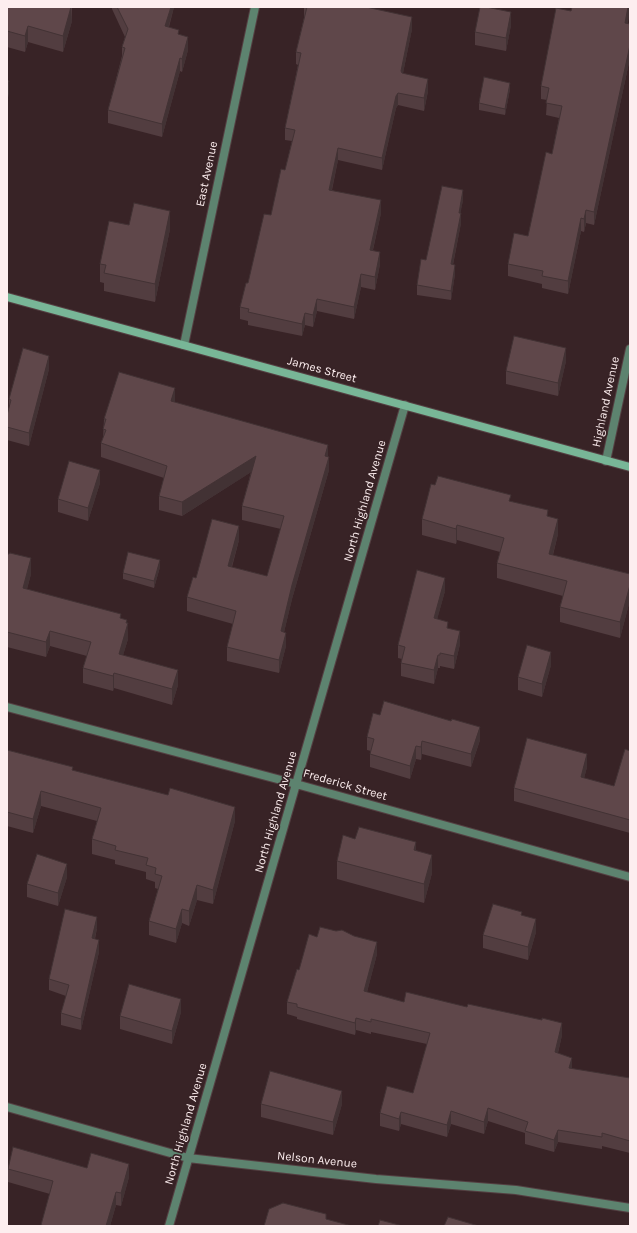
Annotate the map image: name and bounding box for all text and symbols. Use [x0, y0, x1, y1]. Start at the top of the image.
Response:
street label: East Avenue [193, 140, 221, 208]
street label: James Street [286, 354, 358, 386]
street label: Highland Avenue [589, 355, 623, 449]
street label: North Highland Avenue [341, 438, 389, 564]
street label: North Highland Avenue [252, 749, 300, 875]
street label: Frederick Street [301, 766, 389, 804]
street label: North Highland Avenue [162, 1061, 210, 1187]
street label: Nelson Avenue [276, 1149, 358, 1171]

